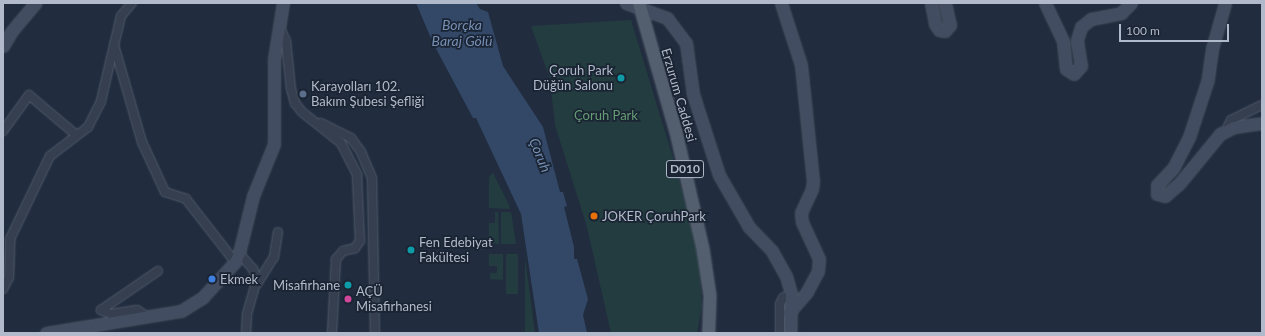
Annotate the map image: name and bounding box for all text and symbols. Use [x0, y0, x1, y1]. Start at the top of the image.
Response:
scale bar [1121, 16, 1231, 42]
water label: Borçka Baraj Gölü [432, 17, 492, 50]
text: 100 m [1126, 23, 1160, 38]
street label: Erzurum Caddesi [658, 46, 700, 144]
place label: Çoruh Park Düğün Salonu [533, 63, 613, 94]
marker: Çoruh Park Düğün Salonu [616, 73, 626, 83]
place label: Karayolları 102. Bakım Şubesi Şefliği [311, 79, 424, 110]
marker: Karayolları 102. Bakım Şubesi Şefliği [298, 89, 308, 99]
park label: Çoruh Park [574, 107, 638, 123]
water label: Çoruh [526, 135, 554, 175]
road number: D010 [665, 159, 705, 179]
place label: JOKER ÇoruhPark [602, 208, 706, 224]
marker: JOKER ÇoruhPark [589, 211, 599, 221]
place label: Fen Edebiyat Fakültesi [419, 235, 493, 266]
marker: Fen Edebiyat Fakültesi [406, 245, 416, 255]
place label: Ekmek [220, 271, 258, 287]
marker: Ekmek [207, 274, 217, 284]
place label: Misafirhane [273, 277, 340, 293]
marker: Misafirhane [343, 280, 353, 290]
place label: AÇÜ Misafirhanesi [356, 284, 432, 315]
marker: AÇÜ Misafirhanesi [343, 294, 353, 304]

